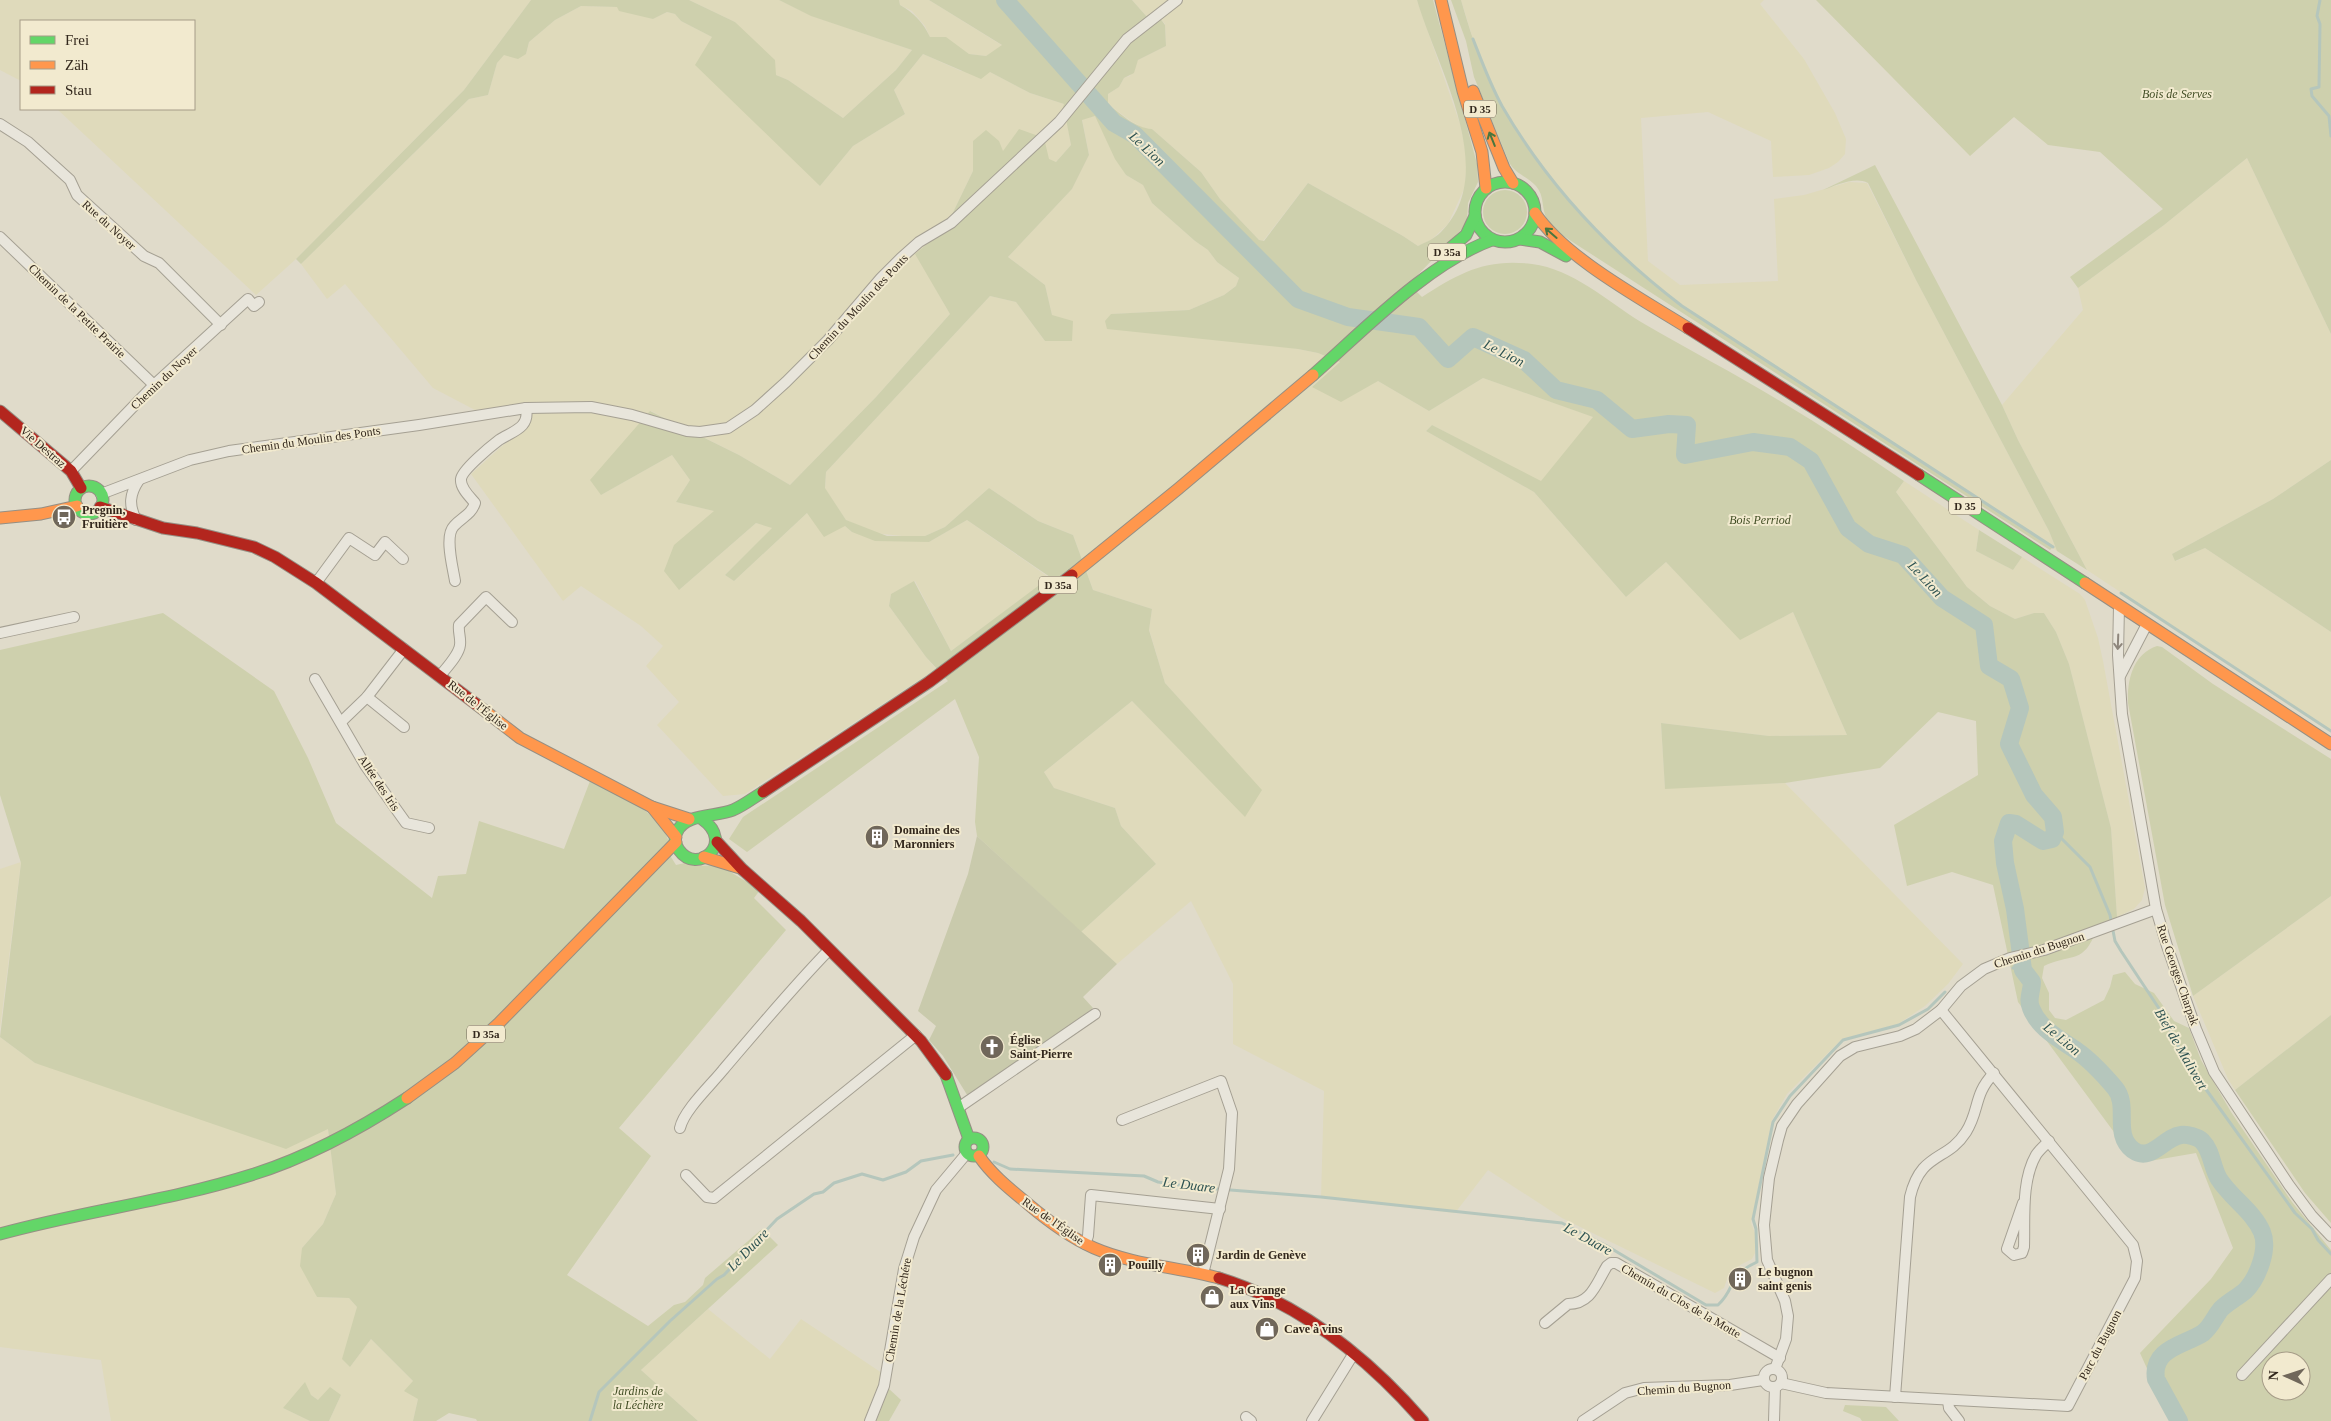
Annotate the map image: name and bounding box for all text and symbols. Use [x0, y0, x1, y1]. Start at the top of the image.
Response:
legend [20, 20, 195, 110]
text: Frei [65, 32, 89, 48]
text: Zäh [65, 57, 89, 73]
text: Stau [65, 82, 92, 98]
park label: Bois de Serves [2142, 87, 2212, 101]
road number: D 35 [1464, 100, 1496, 118]
water label: Le Lion [1125, 128, 1168, 169]
one-way arrow [1487, 132, 1497, 147]
street label: Rue du Noyer [79, 197, 139, 253]
one-way arrow [1544, 227, 1557, 239]
road number: D 35a [1428, 243, 1466, 260]
street label: Chemin du Moulin des Ponts [805, 251, 911, 363]
street label: Chemin de la Petite Prairie [26, 261, 128, 361]
water label: Le Lion [1480, 336, 1527, 369]
street label: Chemin du Noyer [128, 344, 200, 412]
street label: Vie Destraz [17, 423, 69, 471]
street label: Chemin du Moulin des Ponts [241, 423, 382, 457]
road number: D 35 [1949, 498, 1981, 514]
place label: Pregnin, Fruitière [82, 503, 128, 531]
bus stop icon: Pregnin, Fruitière [51, 504, 77, 530]
park label: Bois Perriod [1729, 513, 1792, 527]
water label: Le Lion [1904, 557, 1945, 600]
road number: D 35a [1039, 576, 1077, 594]
one-way arrow [2114, 633, 2123, 649]
street label: Rue de l'Église [445, 677, 511, 733]
street label: Allée des Iris [355, 753, 403, 814]
place label: Domaine des Maronniers [894, 823, 960, 851]
building icon: Domaine des Maronniers [864, 824, 890, 850]
street label: Rue Georges Charpak [2154, 923, 2202, 1027]
street label: Chemin du Bugnon [1992, 929, 2086, 971]
water label: Bief de Malivert [2152, 1006, 2211, 1093]
water label: Le Lion [2040, 1019, 2083, 1059]
road number: D 35a [467, 1026, 505, 1042]
place label: Église Saint-Pierre [1010, 1033, 1073, 1061]
church icon: Église Saint-Pierre [979, 1034, 1005, 1060]
water label: Le Duare [1161, 1174, 1216, 1196]
street label: Rue de l'Église [1019, 1195, 1087, 1247]
water label: Le Duare [1560, 1219, 1615, 1258]
water label: Le Duare [724, 1226, 772, 1275]
building icon: Jardin de Genève [1185, 1242, 1211, 1268]
place label: Jardin de Genève [1216, 1248, 1307, 1262]
building icon: Pouilly [1097, 1252, 1123, 1278]
street label: Chemin de la Léchére [882, 1257, 914, 1363]
place label: Pouilly [1128, 1258, 1164, 1272]
street label: Chemin du Clos de la Motte [1619, 1261, 1743, 1341]
place label: Le bugnon saint genis [1758, 1265, 1813, 1293]
building icon: Le bugnon saint genis [1727, 1266, 1753, 1292]
place label: La Grange aux Vins [1230, 1283, 1286, 1311]
shop icon: La Grange aux Vins [1199, 1284, 1225, 1310]
street label: Parc du Bugnon [2076, 1308, 2124, 1382]
shop icon: Cave à vins [1254, 1316, 1280, 1342]
place label: Cave à vins [1284, 1322, 1343, 1336]
north arrow [2261, 1351, 2311, 1401]
text: N [2266, 1370, 2281, 1381]
street label: Chemin du Bugnon [1637, 1378, 1731, 1398]
park label: Jardins de la Léchère [613, 1384, 664, 1412]

